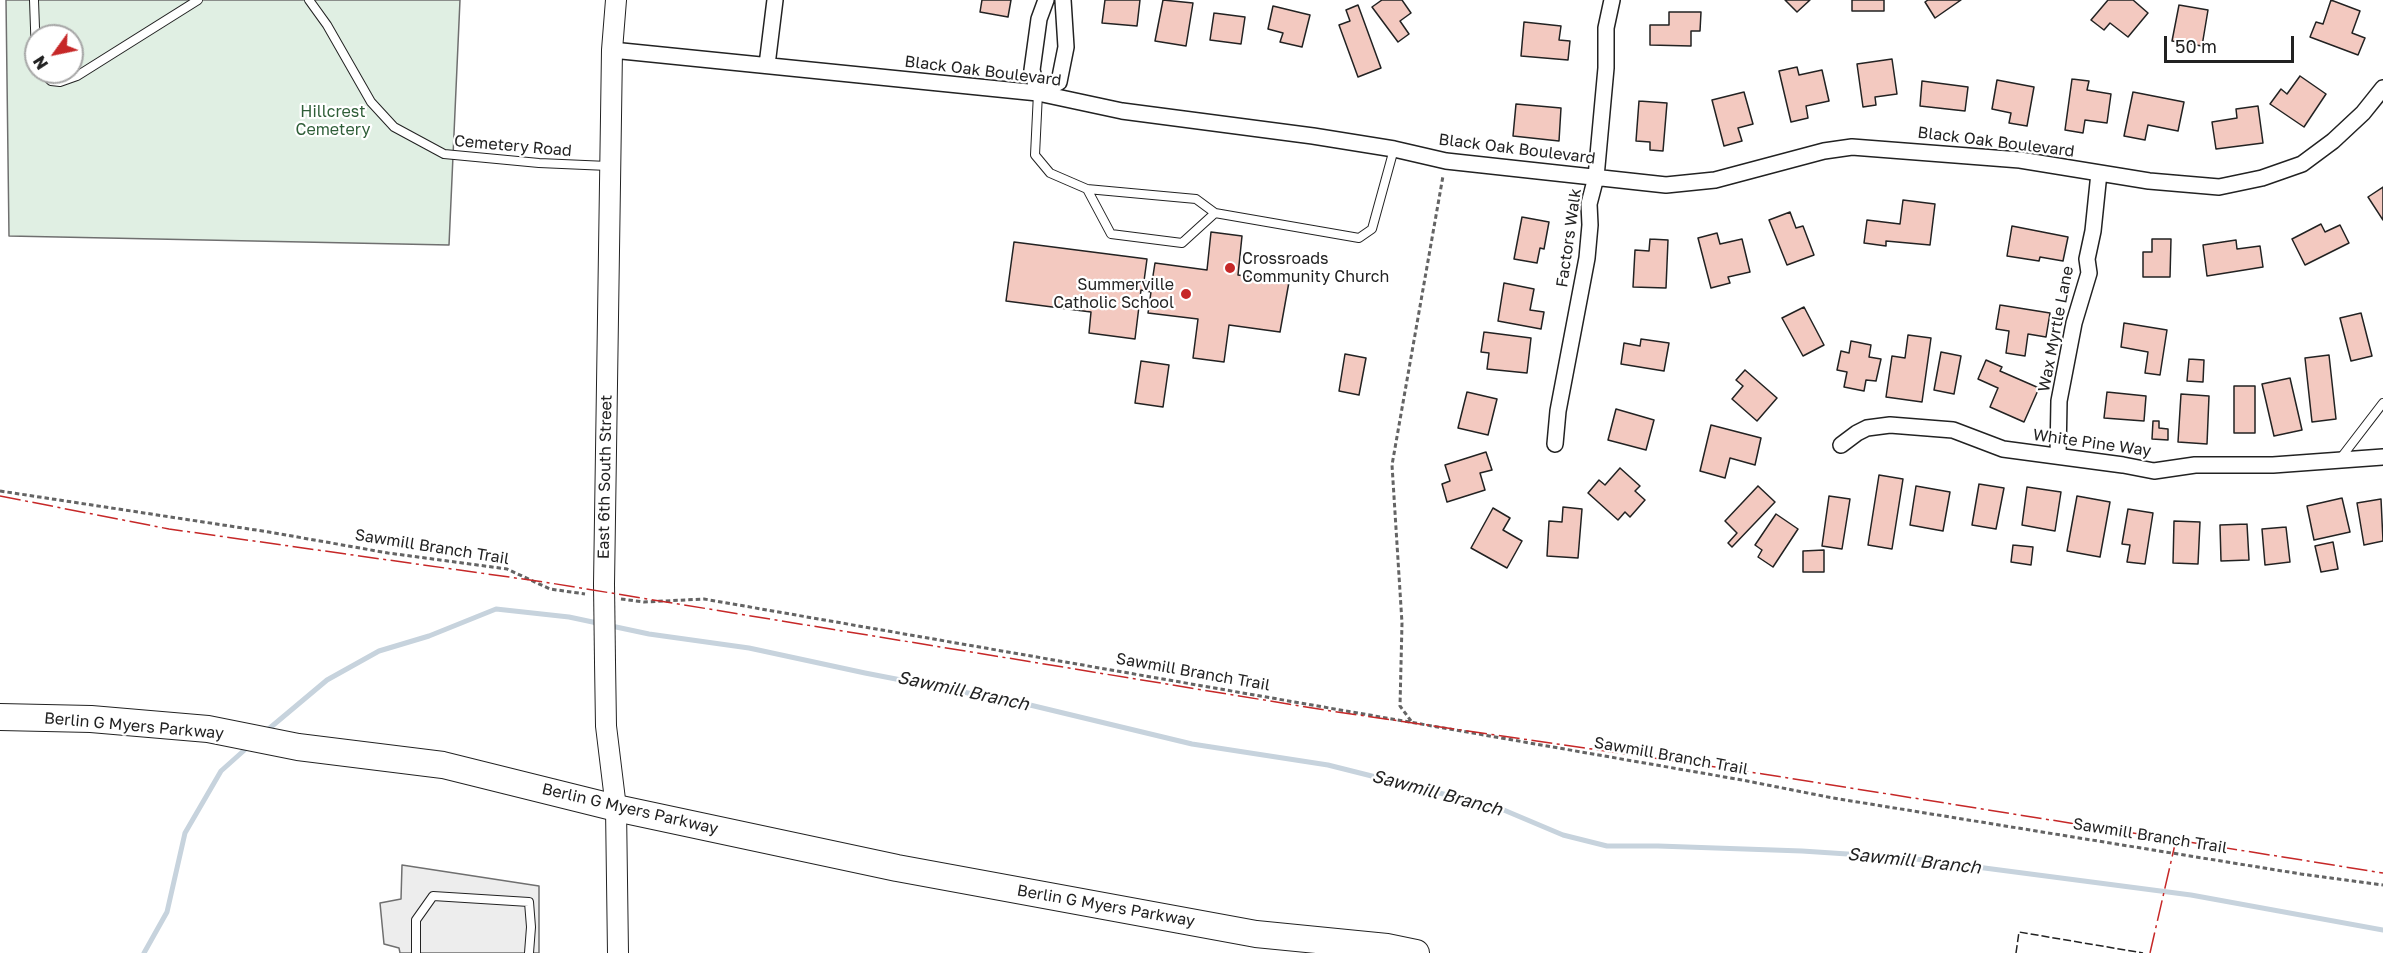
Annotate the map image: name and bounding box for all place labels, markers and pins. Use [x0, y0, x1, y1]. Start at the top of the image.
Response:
place label: Crossroads Community Church [1242, 249, 1389, 287]
marker: Crossroads Community Church [1223, 261, 1237, 275]
place label: Summerville Catholic School [1053, 275, 1174, 313]
marker: Summerville Catholic School [1179, 287, 1193, 301]

